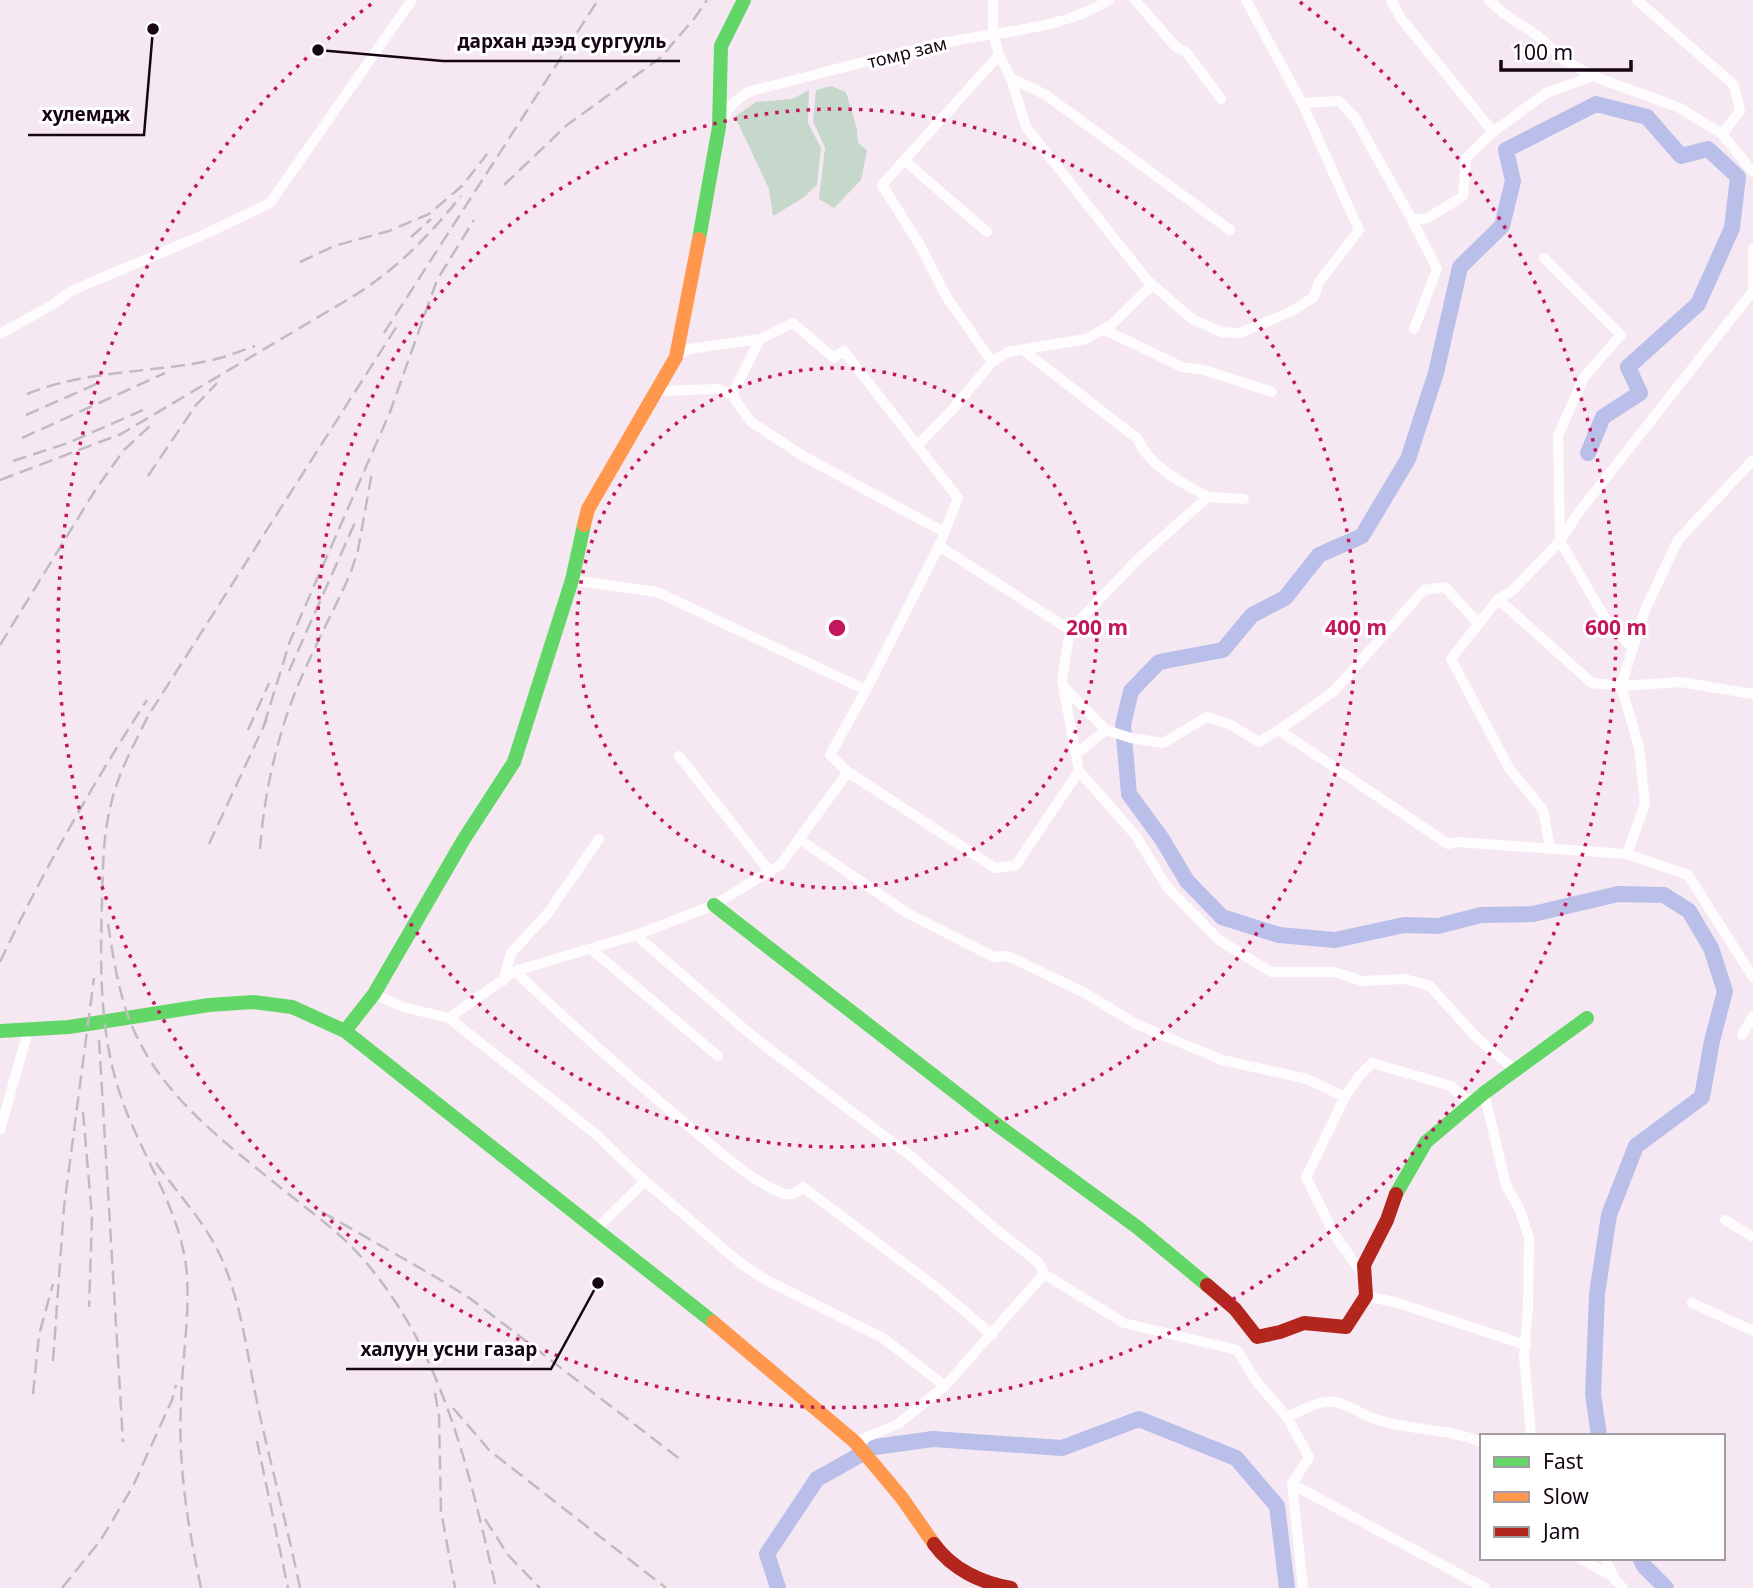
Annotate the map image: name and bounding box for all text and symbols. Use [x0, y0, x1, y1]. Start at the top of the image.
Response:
callout: дархан дээд сургууль [443, 21, 680, 61]
text: дархан дээд сургууль [457, 28, 667, 54]
scale bar [1501, 28, 1630, 72]
street label: томр зам [865, 31, 949, 73]
text: 100 m [1512, 38, 1573, 66]
callout: хулемдж [28, 95, 144, 135]
text: хулемдж [42, 101, 131, 127]
text: 200 m [1066, 613, 1128, 641]
text: 400 m [1325, 613, 1387, 641]
text: 600 m [1585, 613, 1647, 641]
centre of rings [825, 616, 849, 640]
callout: халуун усни газар [346, 1329, 551, 1369]
text: халуун усни газар [361, 1336, 537, 1362]
legend [1480, 1434, 1725, 1560]
text: Fast [1543, 1447, 1584, 1475]
text: Slow [1543, 1482, 1589, 1510]
text: Jam [1541, 1517, 1580, 1545]

